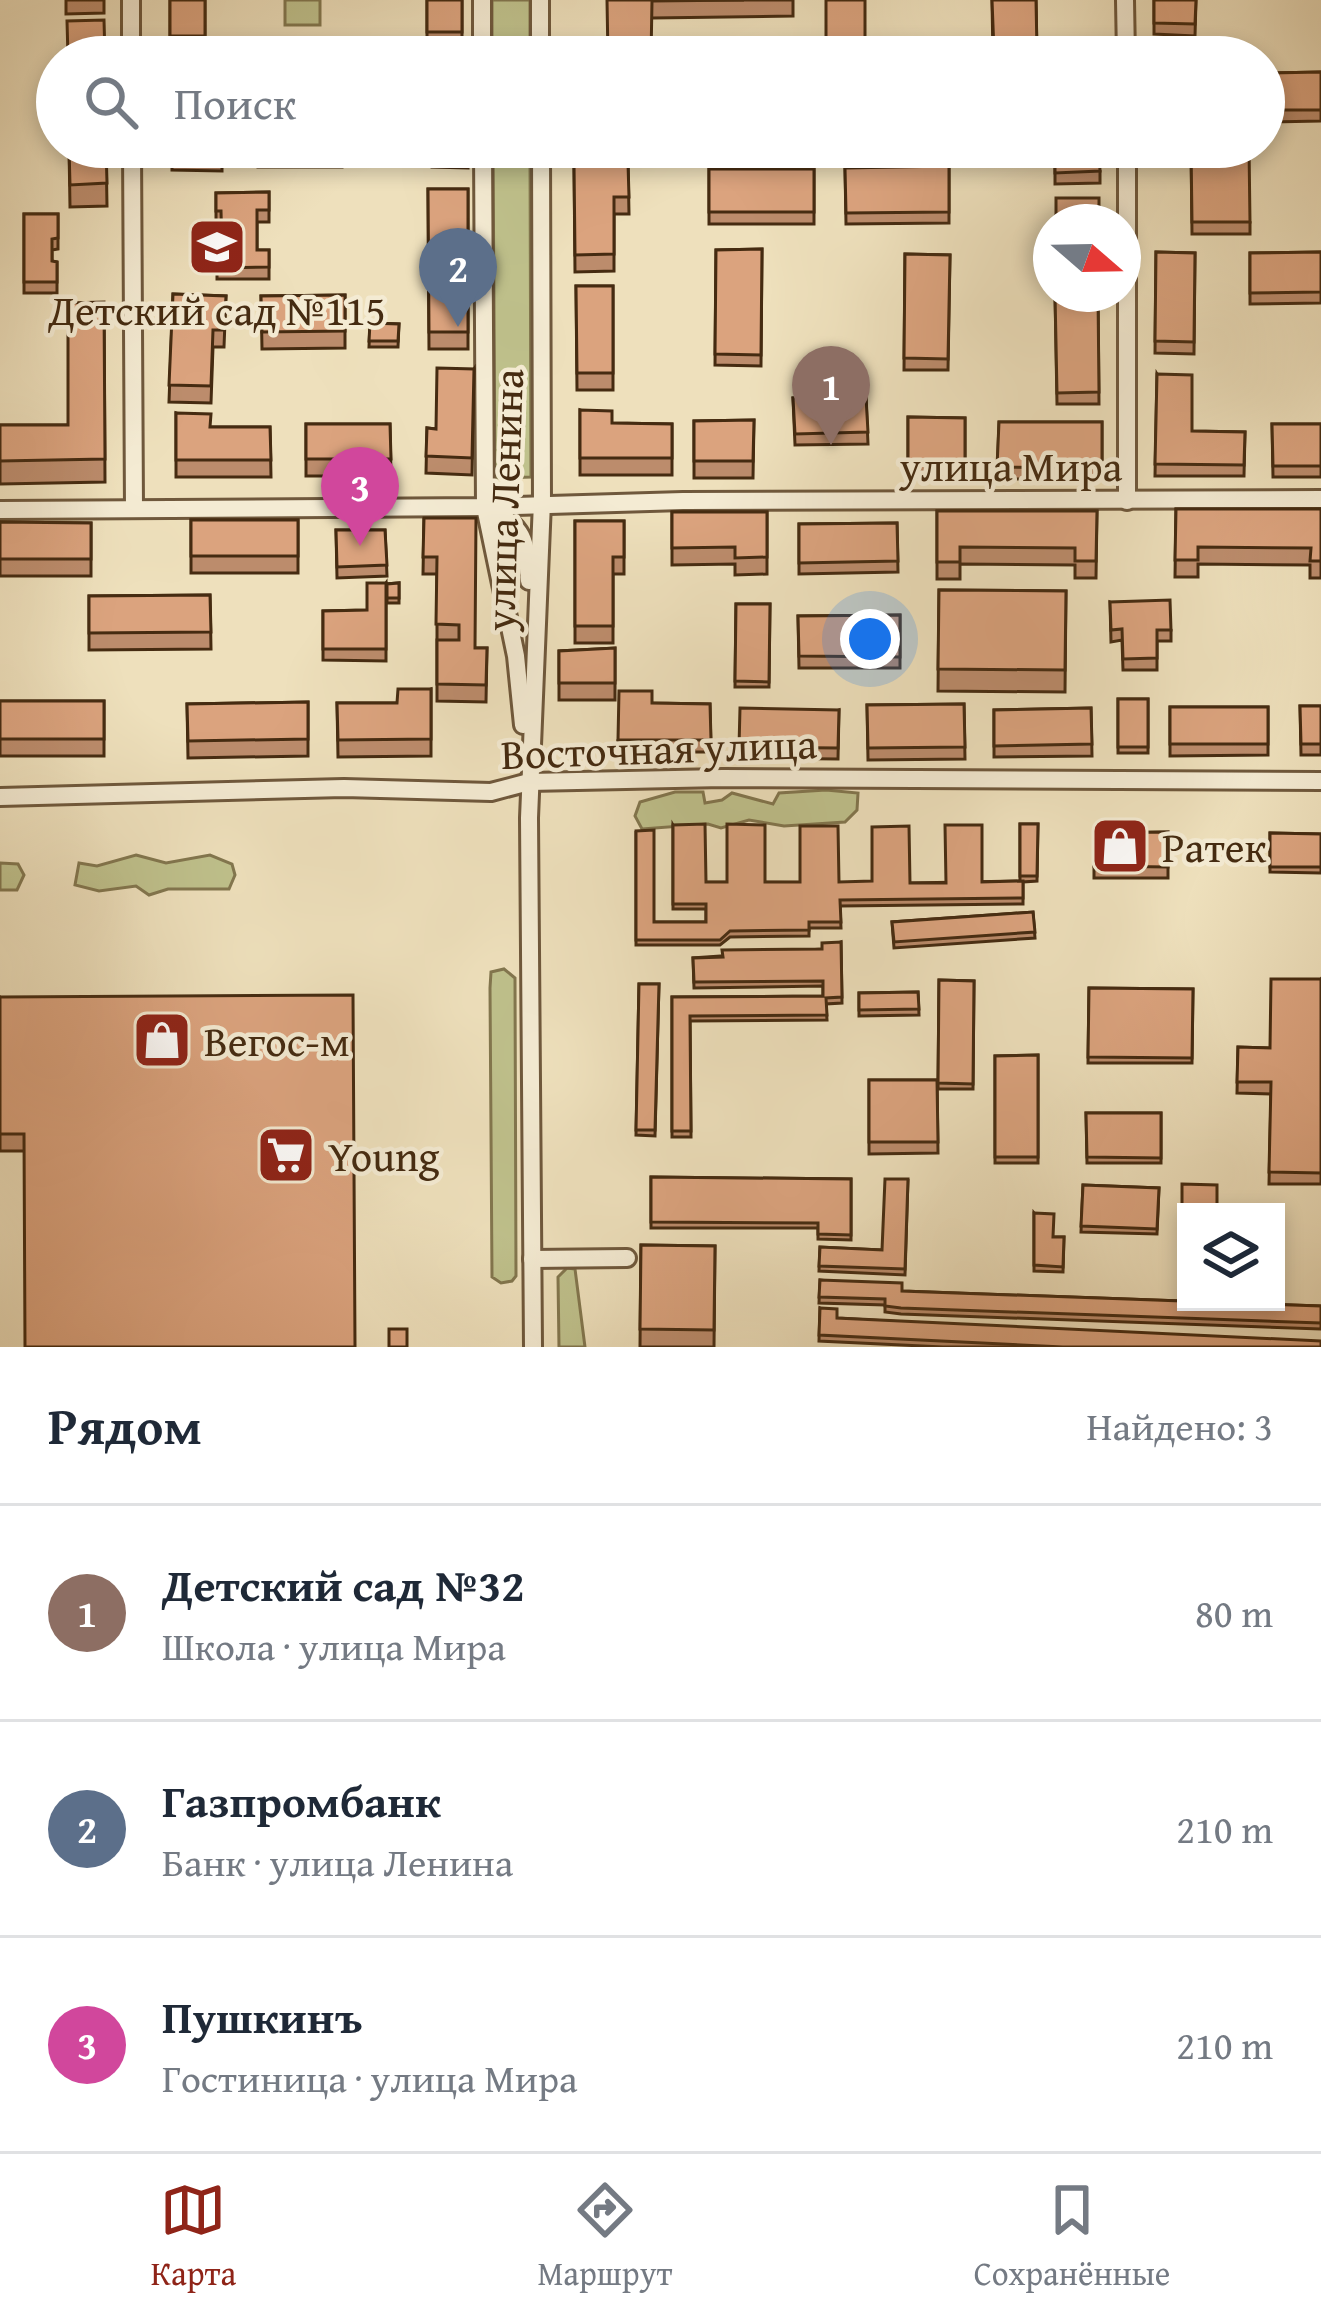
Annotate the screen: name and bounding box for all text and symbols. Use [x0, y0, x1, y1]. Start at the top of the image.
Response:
search box [36, 36, 1285, 168]
icon: search [78, 69, 144, 135]
text: Поиск [174, 70, 296, 135]
north arrow [1033, 204, 1141, 312]
school or university icon: Детский сад №115 [186, 216, 248, 278]
pin: 2 [419, 228, 497, 327]
place label: Детский сад №115 [47, 279, 386, 340]
pin: 1 [792, 346, 870, 445]
street label: улица Ленина [468, 368, 538, 633]
street label: улица Мира [898, 435, 1123, 496]
pin: 3 [321, 447, 399, 546]
your location [840, 609, 900, 669]
street label: Восточная улица [500, 712, 818, 784]
shop icon: Ратек [1089, 815, 1151, 877]
place label: Ратек [1162, 816, 1267, 877]
shop icon: Вегос-м [131, 1009, 193, 1071]
place label: Вегос-м [204, 1010, 350, 1071]
supermarket icon: Young [255, 1124, 317, 1186]
place label: Young [328, 1125, 439, 1186]
map controls [1177, 1203, 1285, 1311]
button: layers [1177, 1203, 1285, 1311]
text: Рядом [48, 1388, 202, 1463]
text: Найдено: 3 [1086, 1397, 1273, 1454]
text: Детский сад №32 [162, 1552, 525, 1617]
text: 1 [77, 1584, 97, 1641]
text: 80 m [1195, 1584, 1273, 1641]
text: Школа · улица Мира [162, 1617, 506, 1674]
text: Газпромбанк [162, 1768, 441, 1833]
text: 2 [77, 1800, 97, 1857]
text: 210 m [1176, 1800, 1273, 1857]
text: Банк · улица Ленина [162, 1833, 513, 1890]
text: Пушкинъ [162, 1984, 363, 2049]
text: 3 [77, 2016, 97, 2073]
text: 210 m [1176, 2016, 1273, 2073]
text: Гостиница · улица Мира [162, 2049, 578, 2106]
tab: Карта [151, 2177, 236, 2297]
tab: Маршрут [537, 2177, 672, 2297]
tab: Сохранённые [974, 2177, 1170, 2297]

